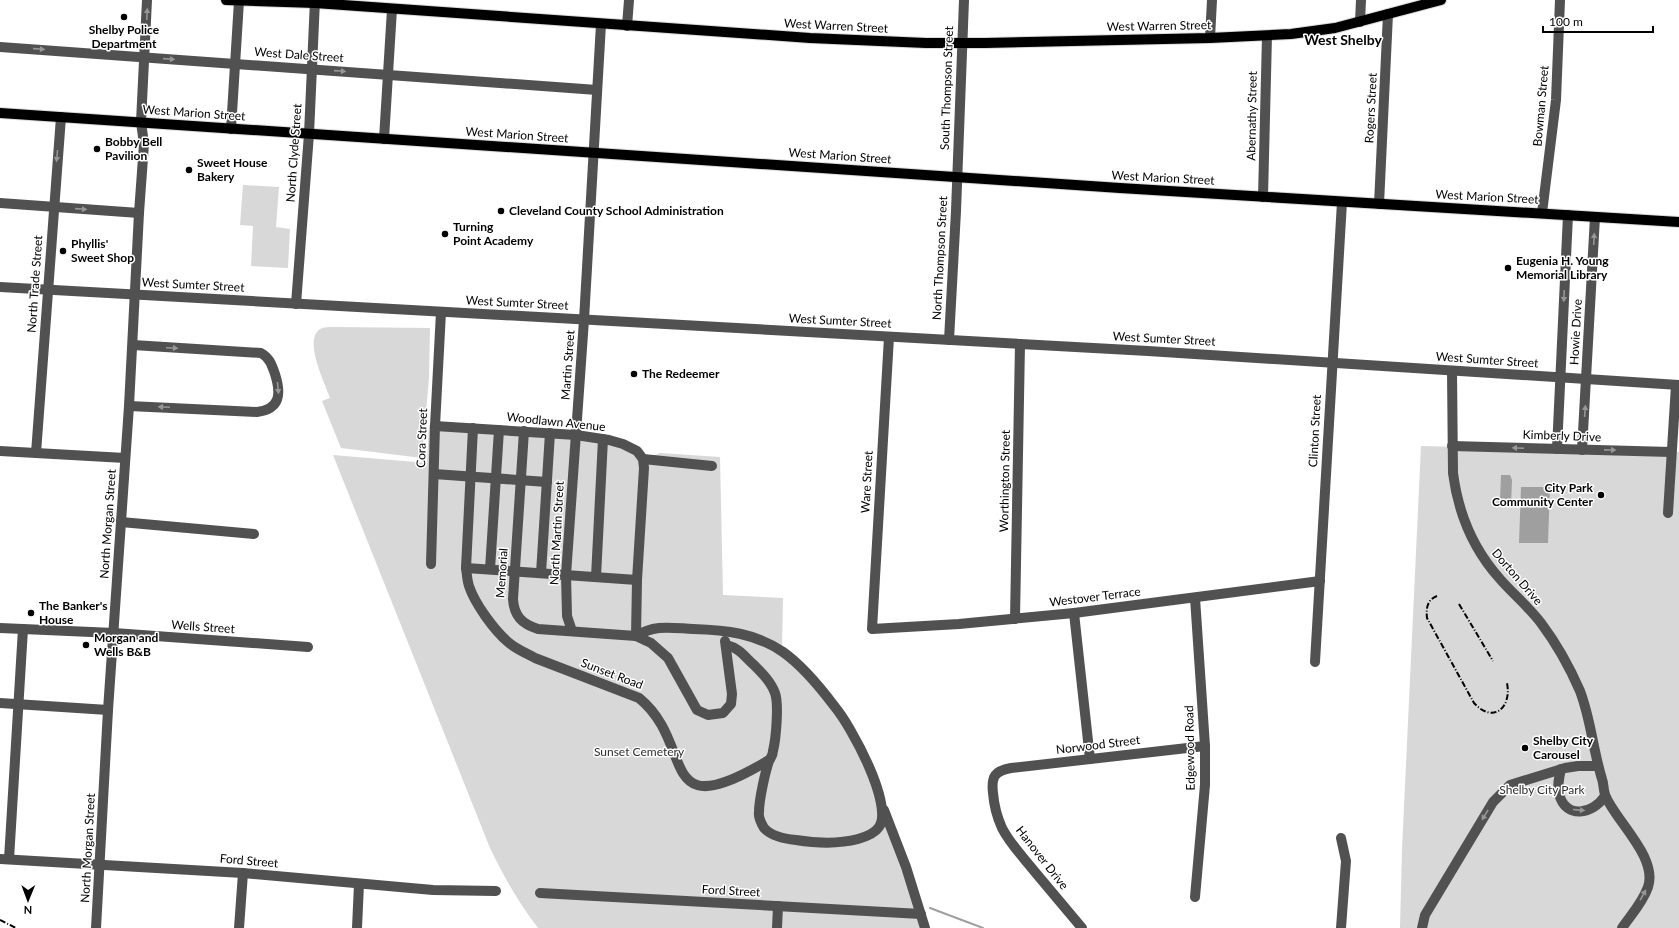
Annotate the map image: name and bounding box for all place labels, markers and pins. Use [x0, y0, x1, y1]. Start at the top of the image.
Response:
marker: Shelby Police Department [119, 12, 129, 22]
place label: Shelby Police Department [89, 22, 160, 51]
place label: Bobby Bell Pavilion [105, 134, 162, 163]
marker: Bobby Bell Pavilion [92, 144, 102, 154]
place label: Sweet House Bakery [197, 155, 268, 184]
marker: Sweet House Bakery [184, 165, 194, 175]
place label: Cleveland County School Administration [509, 203, 724, 218]
marker: Cleveland County School Administration [496, 206, 506, 216]
place label: Turning Point Academy [453, 219, 534, 248]
marker: Turning Point Academy [440, 229, 450, 239]
place label: Phyllis' Sweet Shop [71, 236, 134, 265]
marker: Phyllis' Sweet Shop [58, 246, 68, 256]
place label: Eugenia H. Young Memorial Library [1516, 253, 1609, 282]
marker: Eugenia H. Young Memorial Library [1503, 263, 1513, 273]
place label: The Redeemer [642, 366, 720, 381]
marker: The Redeemer [629, 369, 639, 379]
place label: City Park Community Center [1492, 480, 1594, 509]
marker: City Park Community Center [1596, 490, 1606, 500]
place label: The Banker's House [39, 598, 108, 627]
marker: The Banker's House [26, 608, 36, 618]
place label: Morgan and Wells B&B [94, 630, 158, 659]
marker: Morgan and Wells B&B [81, 640, 91, 650]
place label: Shelby City Carousel [1533, 733, 1594, 762]
marker: Shelby City Carousel [1520, 743, 1530, 753]

